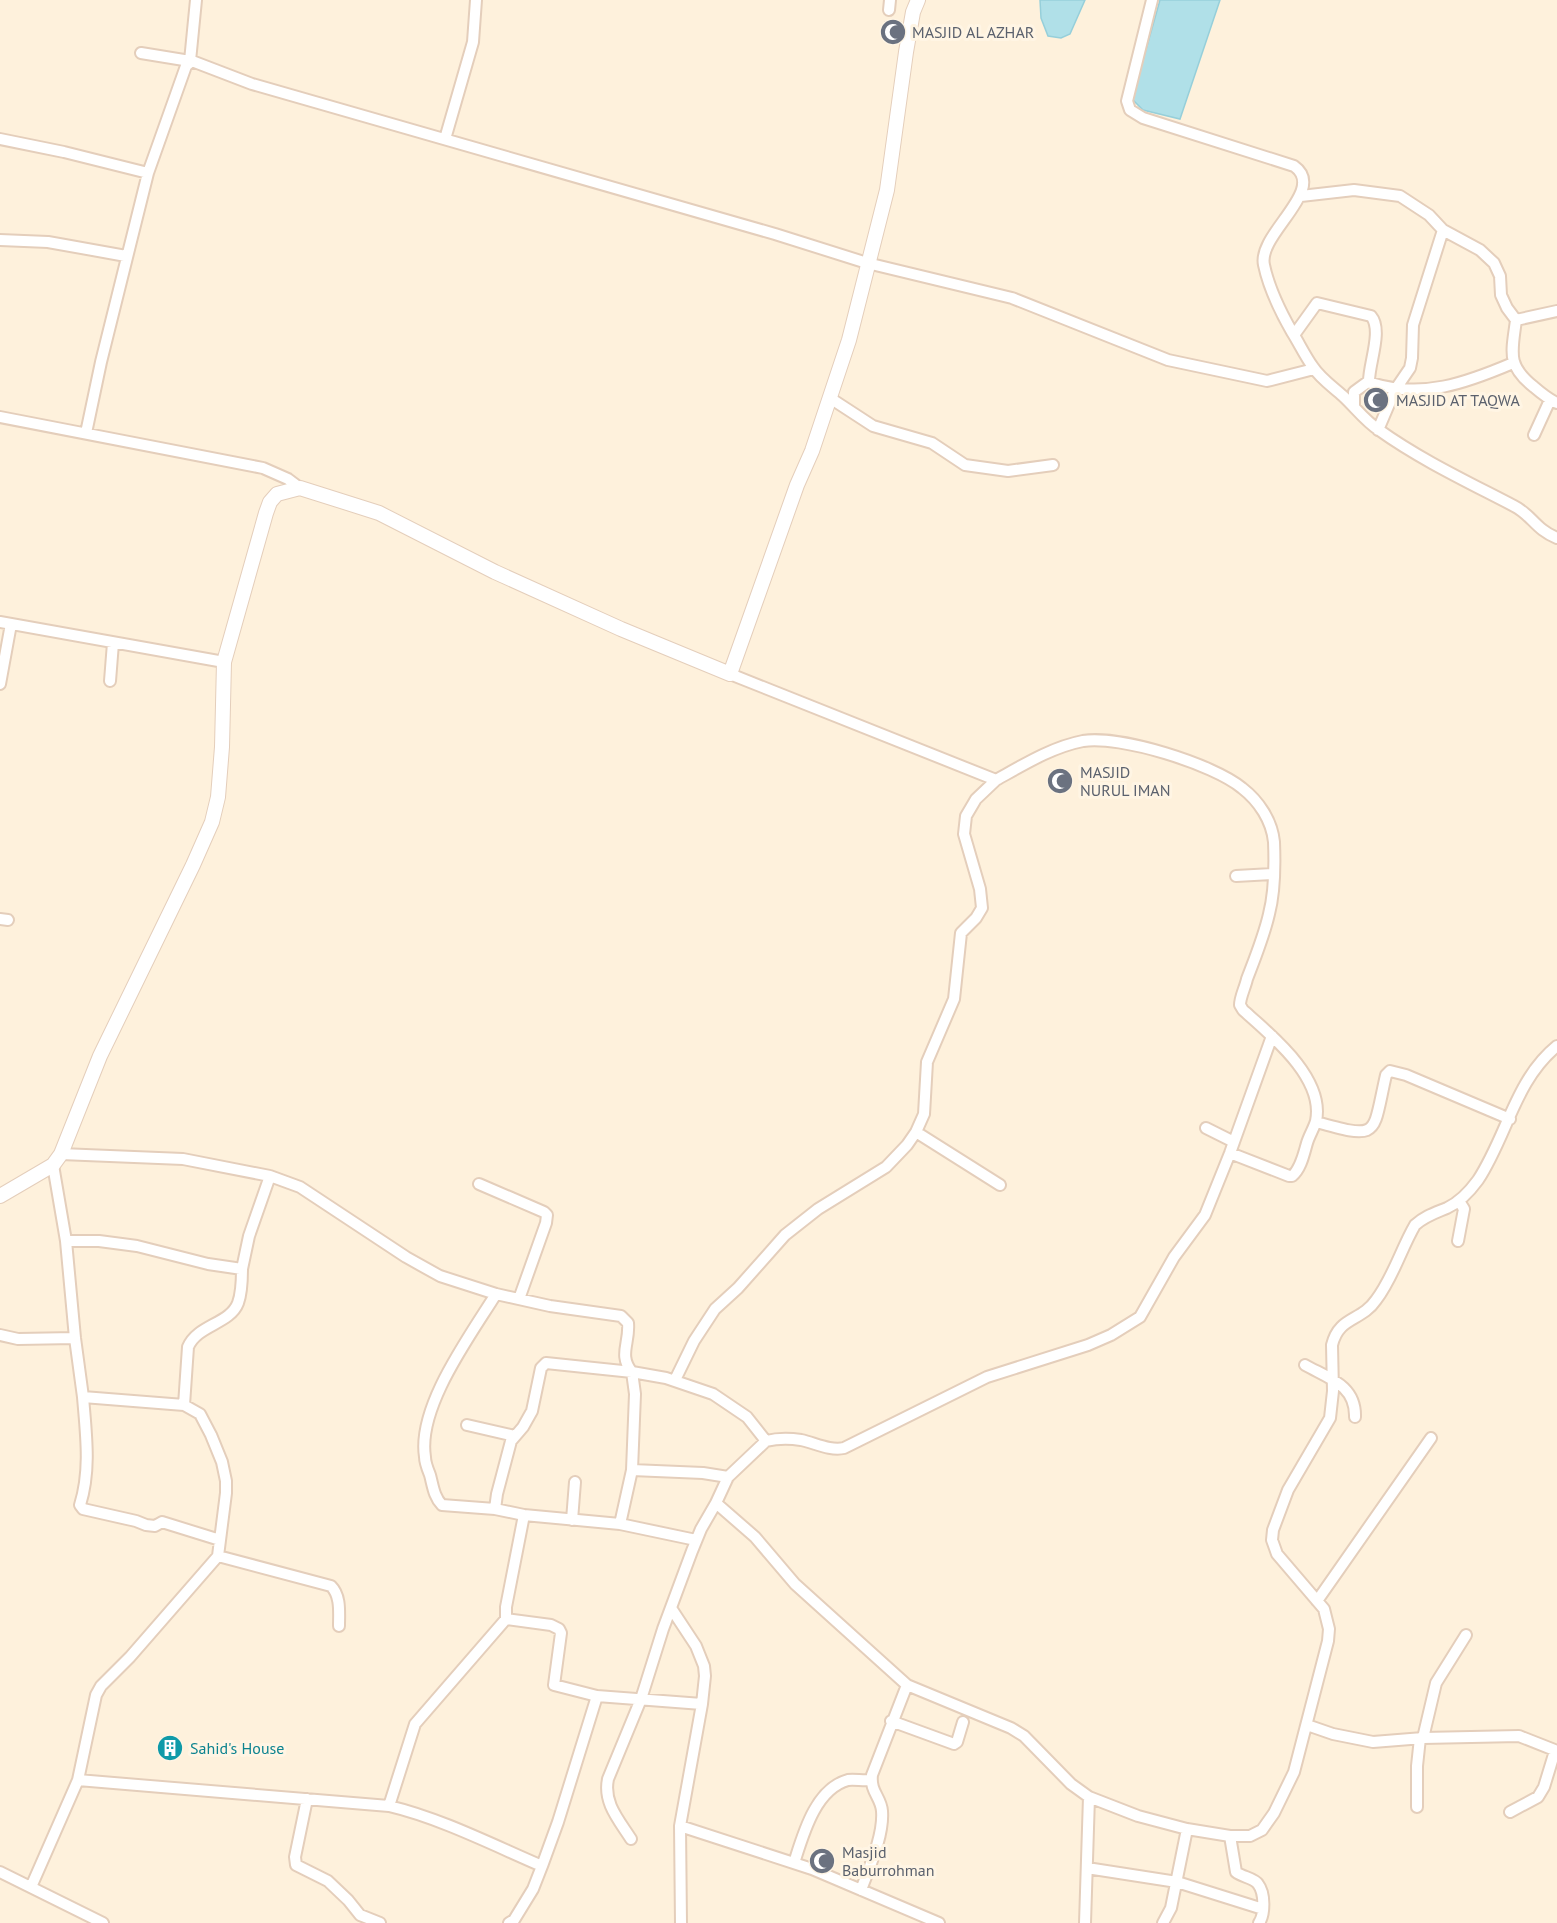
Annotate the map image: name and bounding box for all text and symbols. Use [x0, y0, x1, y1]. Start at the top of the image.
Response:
mosque icon: MASJID AL AZHAR [878, 17, 908, 47]
place label: MASJID AL AZHAR [912, 22, 1034, 42]
mosque icon: MASJID AT TAQWA [1361, 385, 1391, 415]
place label: MASJID AT TAQWA [1396, 390, 1521, 410]
place label: MASJID NURUL IMAN [1080, 762, 1170, 800]
mosque icon: MASJID NURUL IMAN [1045, 766, 1075, 796]
building icon: Sahid's House [155, 1733, 185, 1763]
place label: Sahid's House [190, 1738, 284, 1758]
place label: Masjid Baburrohman [842, 1842, 934, 1880]
mosque icon: Masjid Baburrohman [807, 1846, 837, 1876]

